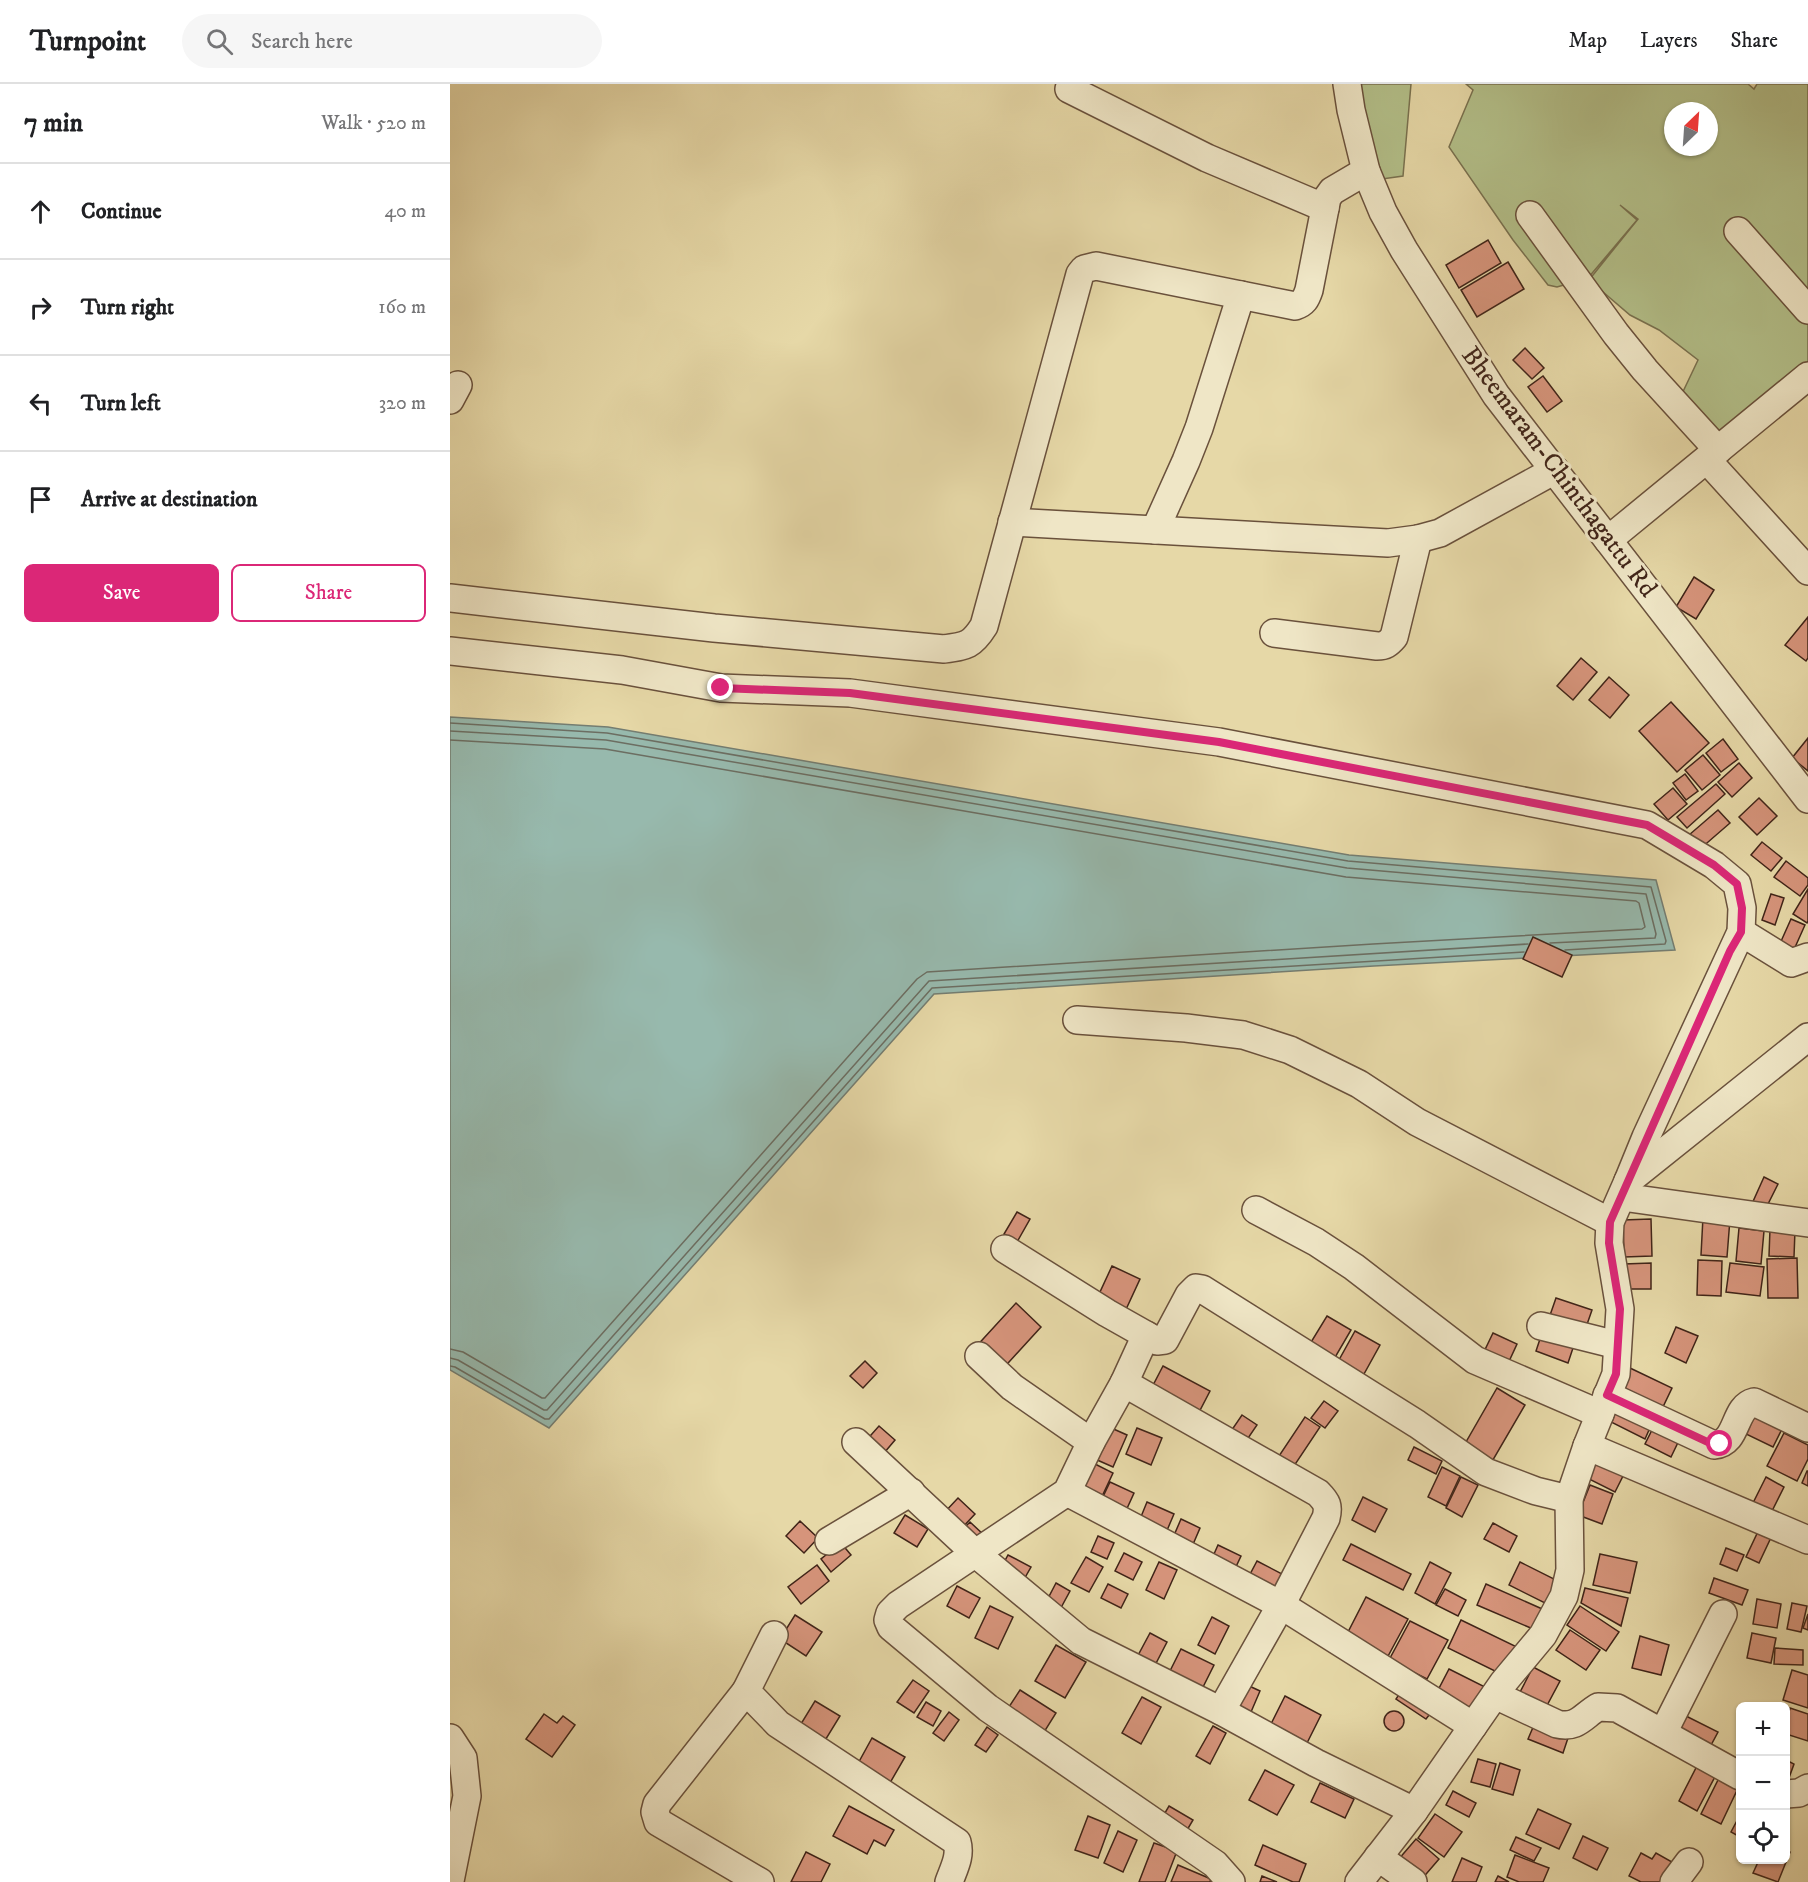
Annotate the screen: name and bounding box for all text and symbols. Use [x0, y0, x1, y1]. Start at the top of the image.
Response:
search box [182, 14, 602, 68]
text: Turnpoint [30, 24, 146, 59]
icon: search [203, 25, 236, 58]
text: Search here [251, 28, 353, 55]
text: Map [1568, 28, 1607, 54]
text: Layers [1640, 28, 1698, 54]
text: Share [1731, 28, 1778, 54]
north arrow [1664, 102, 1718, 156]
text: 7 min [24, 107, 83, 140]
text: Walk · 520 m [321, 111, 426, 136]
icon: ahead [24, 195, 57, 228]
text: Continue [81, 198, 162, 225]
text: 40 m [384, 199, 426, 224]
icon: right [24, 291, 57, 324]
text: Turn right [81, 294, 174, 321]
text: 160 m [378, 295, 426, 320]
street label: Bheemaram-Chinthagattu Rd [1454, 340, 1664, 604]
icon: left [24, 387, 57, 420]
text: Turn left [81, 390, 161, 417]
text: 320 m [379, 391, 426, 416]
icon: arrive [24, 483, 57, 516]
text: Arrive at destination [81, 486, 258, 513]
button: Save [24, 564, 219, 622]
button: Share [231, 564, 426, 622]
route end [707, 674, 733, 700]
route start [1706, 1430, 1732, 1456]
map controls [1736, 1702, 1790, 1864]
button: + [1736, 1702, 1790, 1756]
button: − [1736, 1756, 1790, 1810]
button: locate [1736, 1810, 1790, 1864]

